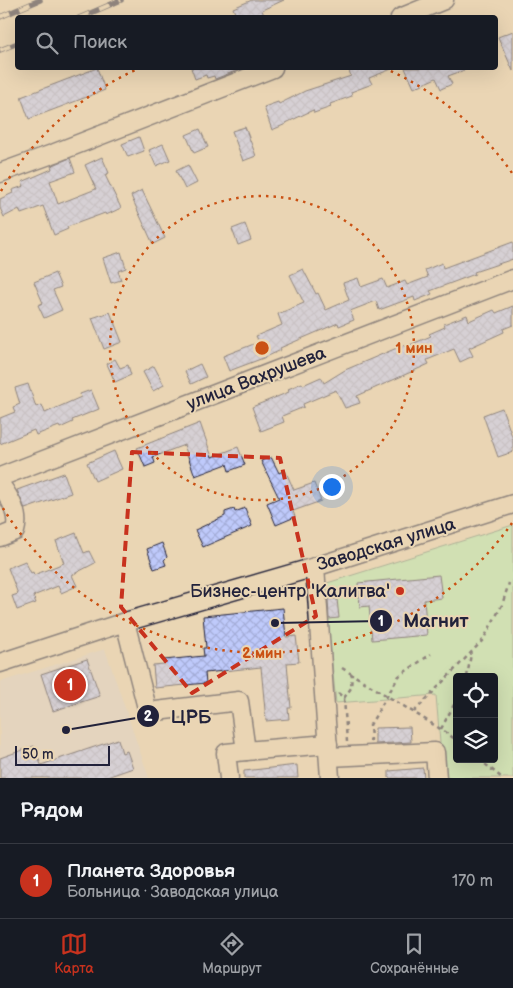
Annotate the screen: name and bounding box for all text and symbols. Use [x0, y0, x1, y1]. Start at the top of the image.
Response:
search box [15, 15, 498, 70]
icon: search [33, 29, 61, 57]
text: Поиск [73, 31, 127, 54]
centre of rings [253, 339, 271, 357]
text: 1 мин [395, 339, 433, 358]
street label: улица Вахрушева [184, 342, 329, 415]
your location [319, 474, 345, 500]
street label: Заводская улица [314, 513, 458, 576]
place label: Бизнес-центр 'Калитва' [190, 581, 390, 602]
marker: Бизнес-центр 'Калитва' [394, 585, 406, 597]
callout: Магнит [369, 604, 479, 638]
text: Магнит [403, 610, 469, 633]
text: 1 [378, 612, 384, 631]
text: 2 мин [242, 644, 282, 663]
pin: 1 [54, 666, 86, 704]
map controls [453, 673, 498, 763]
button: locate [453, 673, 498, 718]
callout: ЦРБ [135, 699, 221, 733]
text: ЦРБ [171, 706, 212, 729]
text: 2 [144, 707, 153, 726]
button: layers [453, 718, 498, 763]
scale bar [15, 743, 110, 766]
text: 50 m [22, 746, 54, 763]
text: Рядом [20, 798, 83, 823]
text: Планета Здоровья [67, 860, 235, 883]
text: 1 [33, 872, 39, 891]
text: 170 m [452, 872, 493, 891]
text: Больница · Заводская улица [67, 883, 278, 902]
tab: Карта [54, 930, 94, 977]
tab: Маршрут [202, 930, 262, 977]
tab: Сохранённые [370, 930, 459, 977]

